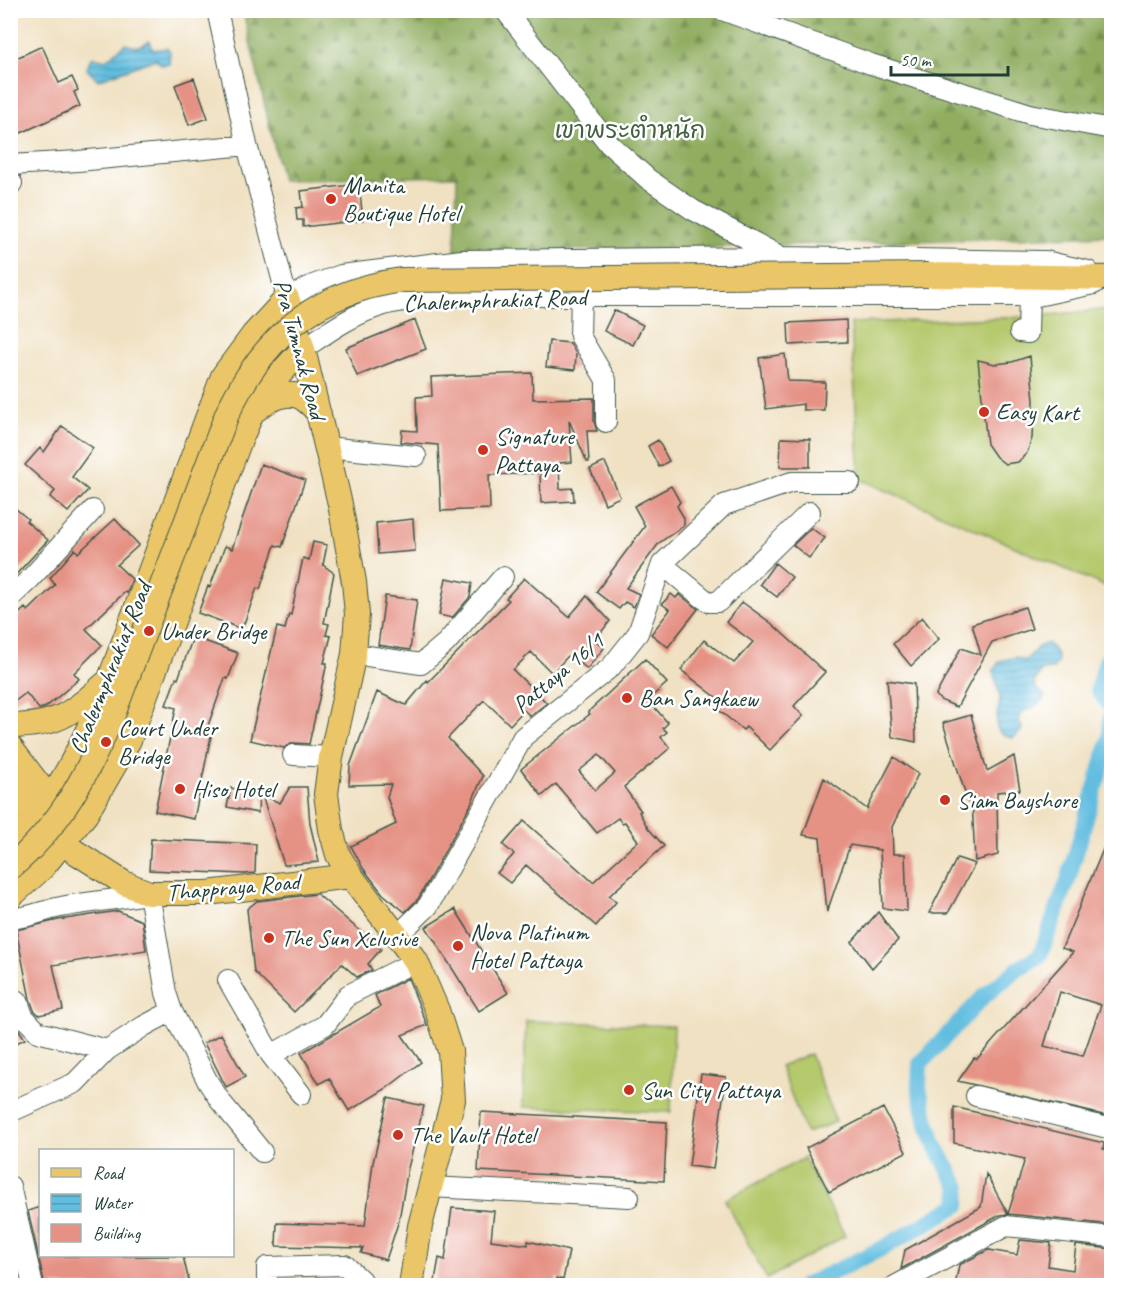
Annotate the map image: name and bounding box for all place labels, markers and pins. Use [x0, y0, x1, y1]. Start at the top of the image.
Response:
place label: Manita Boutique Hotel [343, 170, 463, 228]
marker: Manita Boutique Hotel [324, 192, 338, 206]
place label: Easy Kart [996, 397, 1081, 427]
marker: Easy Kart [977, 405, 991, 419]
place label: Signature Pattaya [495, 421, 576, 479]
marker: Signature Pattaya [476, 443, 490, 457]
place label: Under Bridge [161, 616, 269, 646]
marker: Under Bridge [142, 624, 156, 638]
place label: Ban Sangkaew [639, 683, 760, 713]
marker: Ban Sangkaew [620, 691, 634, 705]
place label: Court Under Bridge [118, 713, 220, 771]
marker: Court Under Bridge [99, 735, 113, 749]
place label: Hiso Hotel [192, 774, 278, 804]
marker: Hiso Hotel [173, 782, 187, 796]
place label: Siam Bayshore [957, 785, 1079, 815]
marker: Siam Bayshore [938, 793, 952, 807]
place label: Nova Platinum Hotel Pattaya [470, 917, 590, 975]
place label: The Sun Xclusive [281, 923, 419, 953]
marker: The Sun Xclusive [262, 931, 276, 945]
marker: Nova Platinum Hotel Pattaya [451, 939, 465, 953]
place label: Sun City Pattaya [641, 1075, 781, 1105]
marker: Sun City Pattaya [622, 1083, 636, 1097]
place label: The Vault Hotel [410, 1120, 539, 1150]
marker: The Vault Hotel [391, 1128, 405, 1142]

